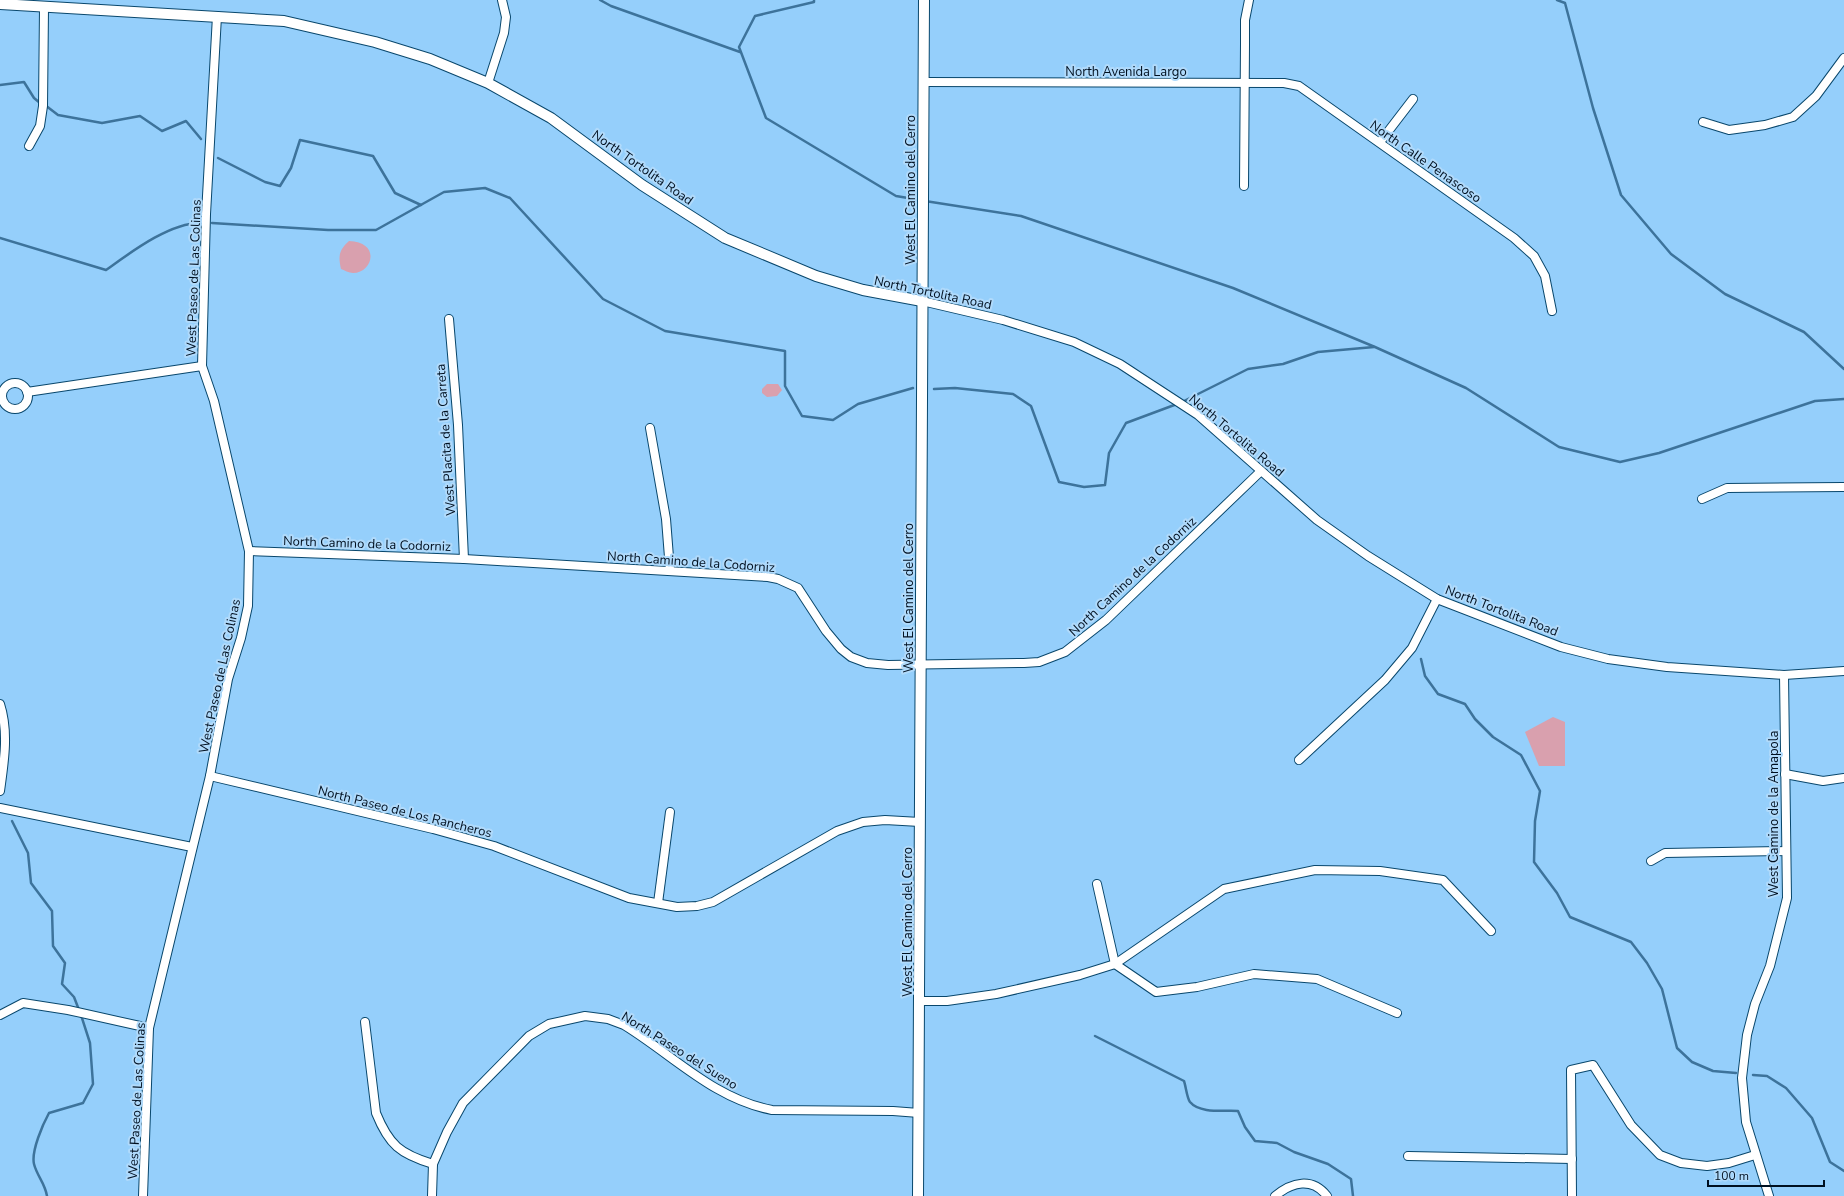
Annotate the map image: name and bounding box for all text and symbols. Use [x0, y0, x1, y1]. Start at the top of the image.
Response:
street label: North Avenida Largo [1065, 63, 1187, 81]
street label: West El Camino del Cerro [902, 115, 920, 265]
street label: North Calle Penascoso [1366, 116, 1485, 207]
street label: North Tortolita Road [588, 126, 697, 210]
street label: West Paseo de Las Colinas [182, 199, 206, 357]
street label: North Tortolita Road [872, 272, 993, 314]
street label: West Placita de la Carreta [432, 363, 460, 516]
street label: North Tortolita Road [1185, 390, 1288, 481]
street label: North Camino de la Codorniz [1065, 513, 1200, 641]
street label: West El Camino del Cerro [900, 523, 918, 673]
street label: North Camino de la Codorniz [283, 532, 451, 556]
street label: North Camino de la Codorniz [607, 547, 775, 577]
street label: North Tortolita Road [1442, 581, 1561, 641]
street label: West Paseo de Las Colinas [195, 597, 245, 755]
street label: West Camino de la Amapola [1765, 730, 1783, 898]
street label: North Paseo de Los Rancheros [316, 782, 494, 842]
street label: West El Camino del Cerro [899, 847, 917, 997]
street label: North Paseo del Sueno [618, 1008, 741, 1094]
street label: West Paseo de Las Colinas [124, 1022, 150, 1180]
scale bar [1708, 1162, 1824, 1188]
text: 100 m [1714, 1168, 1749, 1184]

